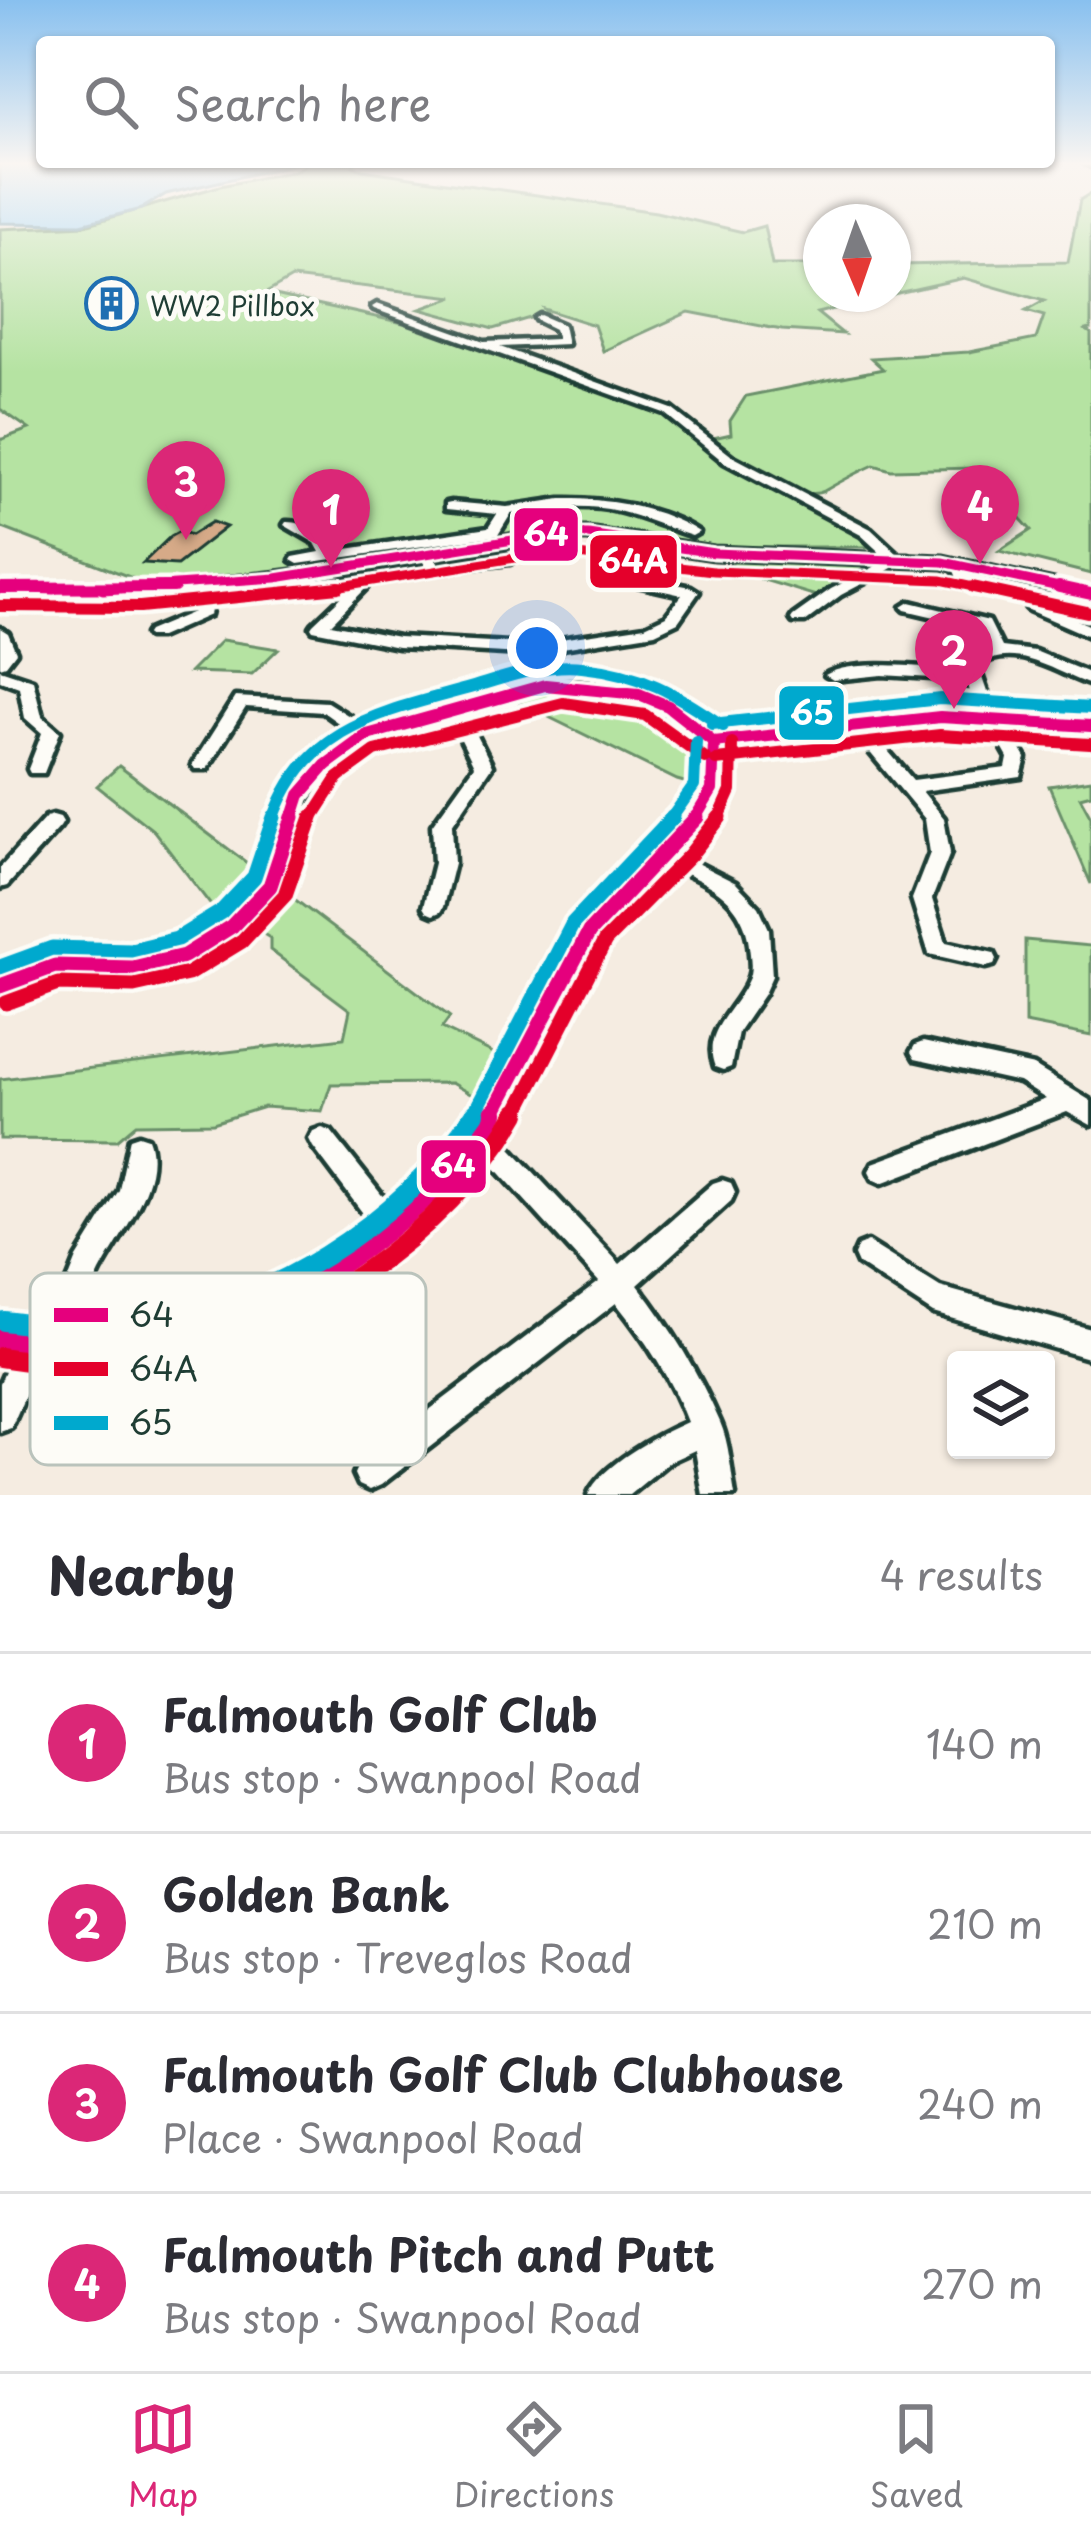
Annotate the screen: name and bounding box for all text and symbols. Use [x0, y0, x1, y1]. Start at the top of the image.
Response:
search box [36, 36, 1055, 168]
text: Search here [174, 68, 431, 136]
icon: search [78, 69, 144, 135]
north arrow [803, 204, 911, 312]
building icon: WW2 Pillbox [83, 276, 139, 332]
place label: WW2 Pillbox [150, 284, 315, 325]
pin: 3 [147, 441, 225, 540]
pin: 4 [941, 465, 1019, 564]
pin: 1 [292, 469, 370, 568]
line badge: 64 [512, 506, 580, 563]
text: 64 [523, 507, 569, 557]
line badge: 64A [588, 533, 679, 590]
text: 64A [598, 534, 668, 584]
pin: 2 [915, 610, 993, 709]
your location [507, 618, 567, 678]
line badge: 65 [777, 684, 846, 742]
text: 65 [790, 686, 834, 736]
line badge: 64 [419, 1138, 488, 1195]
text: 64 [430, 1139, 476, 1189]
legend [30, 1273, 426, 1465]
text: 64 [129, 1288, 174, 1338]
text: 64A [129, 1342, 198, 1392]
map controls [947, 1351, 1055, 1459]
button: layers [947, 1351, 1055, 1459]
text: 65 [129, 1396, 173, 1446]
text: Nearby [48, 1535, 235, 1612]
text: 4 results [880, 1544, 1043, 1603]
text: Falmouth Golf Club [162, 1679, 598, 1747]
text: 1 [78, 1713, 96, 1772]
text: 140 m [926, 1713, 1043, 1772]
text: Bus stop · Swanpool Road [162, 1747, 642, 1806]
text: Golden Bank [162, 1859, 449, 1927]
text: 2 [73, 1893, 101, 1952]
text: 210 m [927, 1893, 1043, 1952]
text: Bus stop · Treveglos Road [162, 1927, 633, 1986]
text: Falmouth Golf Club Clubhouse [162, 2039, 843, 2107]
text: 3 [74, 2073, 100, 2132]
text: 240 m [917, 2073, 1043, 2132]
text: Place · Swanpool Road [162, 2107, 584, 2166]
text: Falmouth Pitch and Putt [162, 2219, 715, 2287]
text: 4 [74, 2253, 100, 2312]
text: 270 m [921, 2253, 1043, 2312]
text: Bus stop · Swanpool Road [162, 2287, 642, 2346]
tab: Map [128, 2396, 198, 2518]
tab: Directions [454, 2396, 614, 2518]
tab: Saved [870, 2396, 963, 2518]

